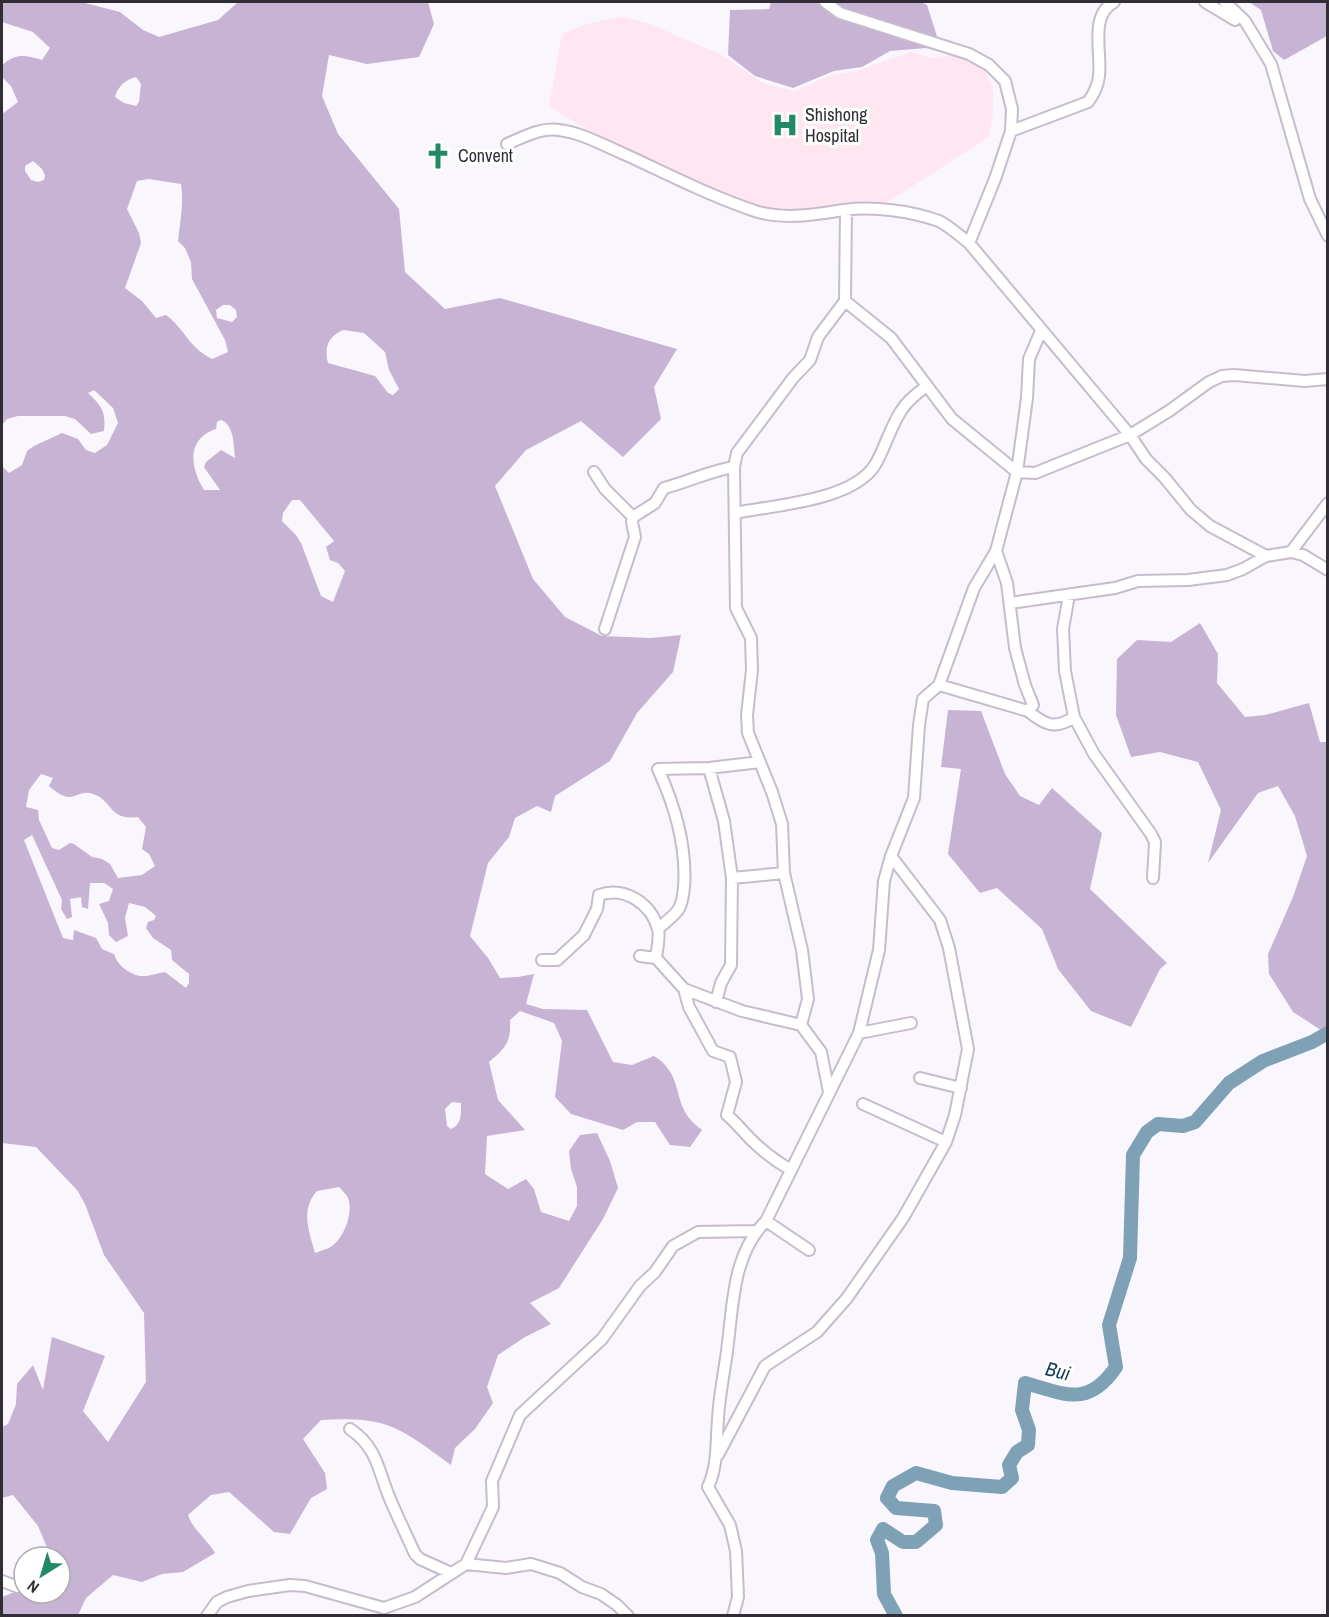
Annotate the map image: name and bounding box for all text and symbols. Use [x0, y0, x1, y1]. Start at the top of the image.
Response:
place label: Shishong Hospital [805, 102, 868, 148]
hospital icon: Shishong Hospital [770, 110, 800, 140]
church icon: Convent [423, 141, 453, 171]
place label: Convent [458, 143, 513, 168]
water label: Bui [1043, 1354, 1074, 1387]
north arrow [12, 1545, 72, 1605]
text: N [23, 1575, 43, 1599]

